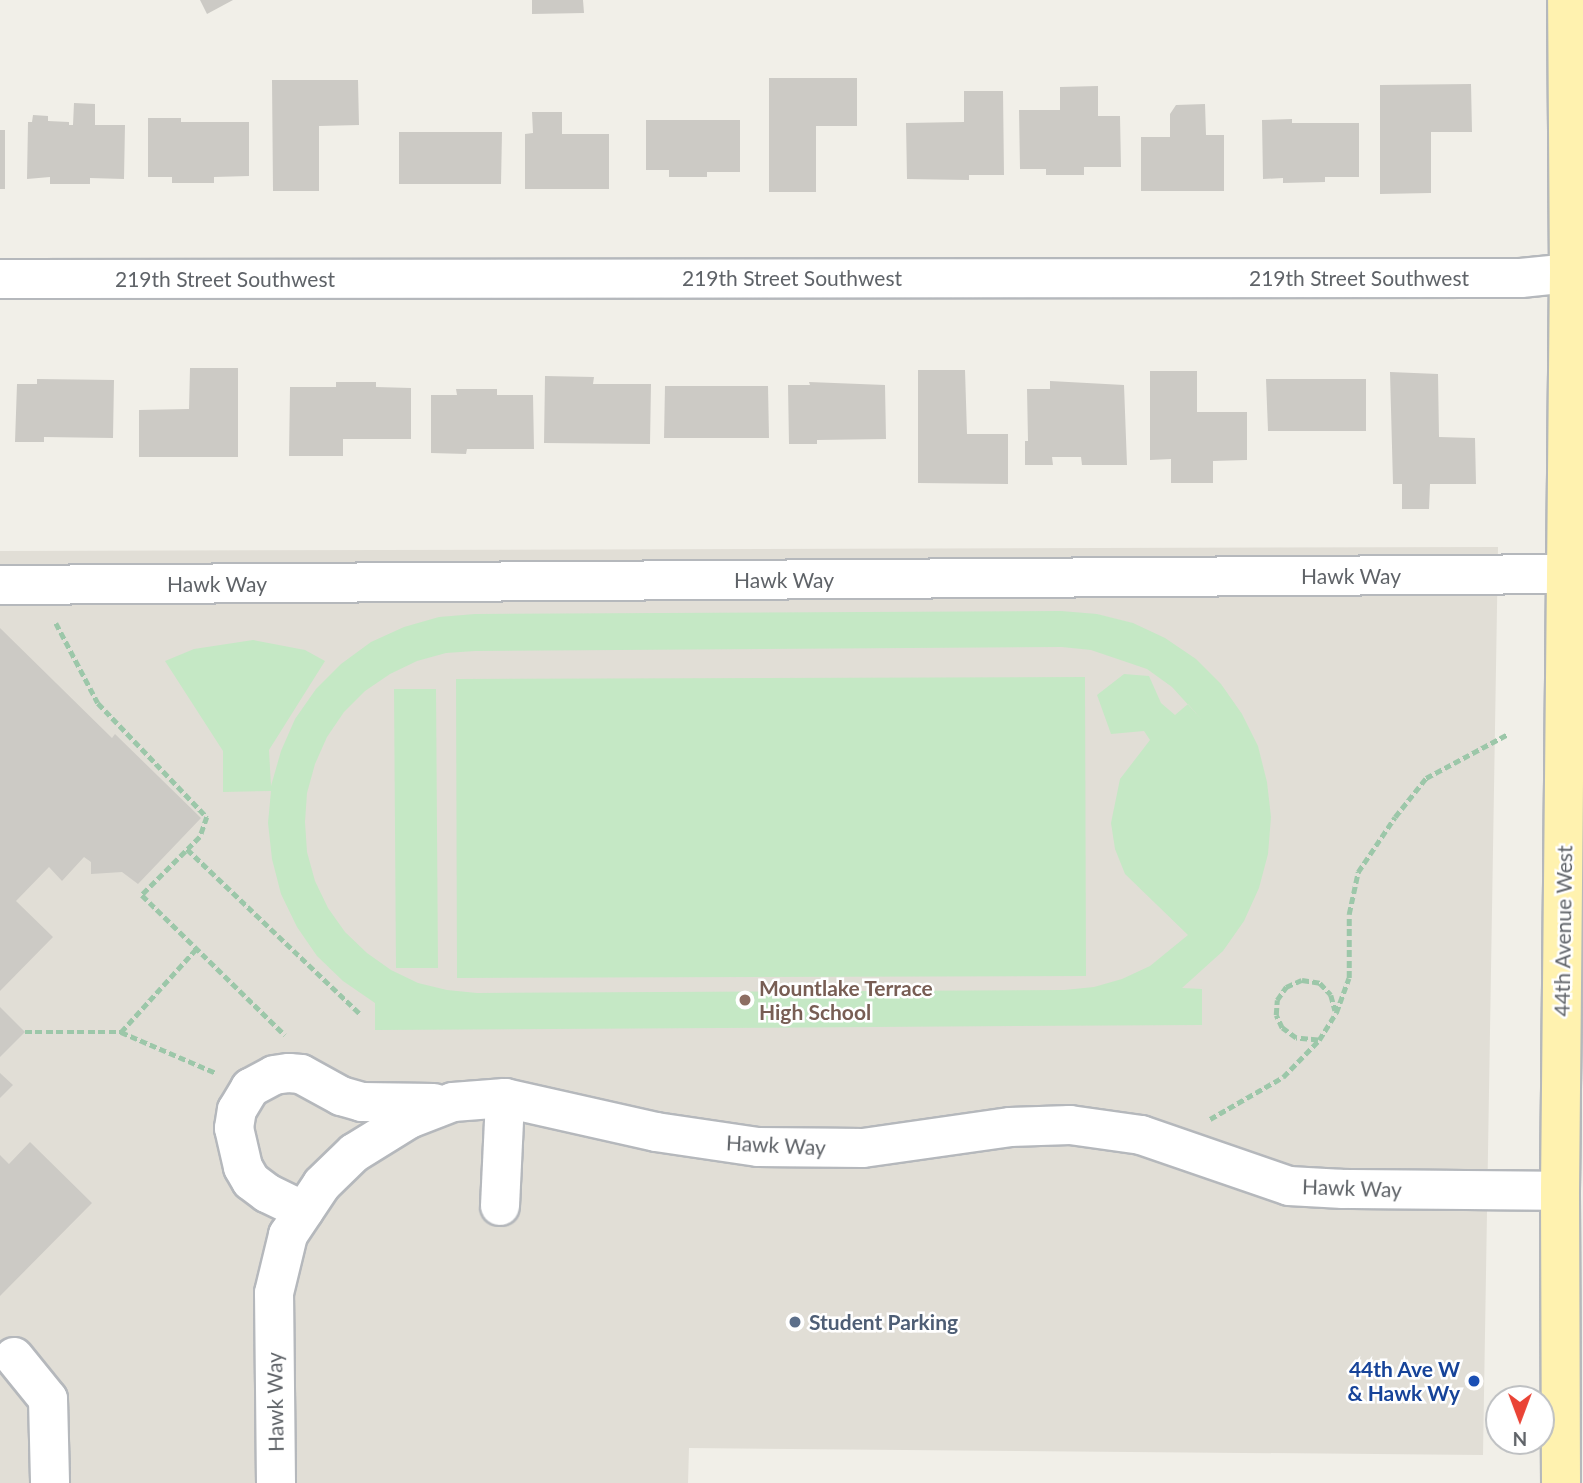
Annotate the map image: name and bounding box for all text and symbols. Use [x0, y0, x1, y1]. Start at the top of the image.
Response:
street label: 219th Street Southwest [682, 265, 902, 291]
street label: 219th Street Southwest [1249, 265, 1469, 291]
street label: 219th Street Southwest [115, 266, 335, 292]
street label: Hawk Way [1301, 563, 1401, 589]
street label: Hawk Way [734, 567, 834, 593]
street label: Hawk Way [167, 571, 267, 597]
street label: 44th Avenue West [1549, 845, 1577, 1017]
place label: Mountlake Terrace High School [759, 975, 933, 1025]
marker: Mountlake Terrace High School [737, 992, 753, 1008]
street label: Hawk Way [725, 1130, 827, 1160]
street label: Hawk Way [1301, 1174, 1403, 1202]
place label: Student Parking [809, 1309, 958, 1335]
marker: Student Parking [787, 1314, 803, 1330]
street label: Hawk Way [262, 1352, 288, 1452]
place label: 44th Ave W & Hawk Wy [1347, 1356, 1460, 1406]
marker: 44th Ave W & Hawk Wy [1466, 1373, 1482, 1389]
north arrow [1485, 1385, 1555, 1455]
text: N [1513, 1428, 1527, 1451]

